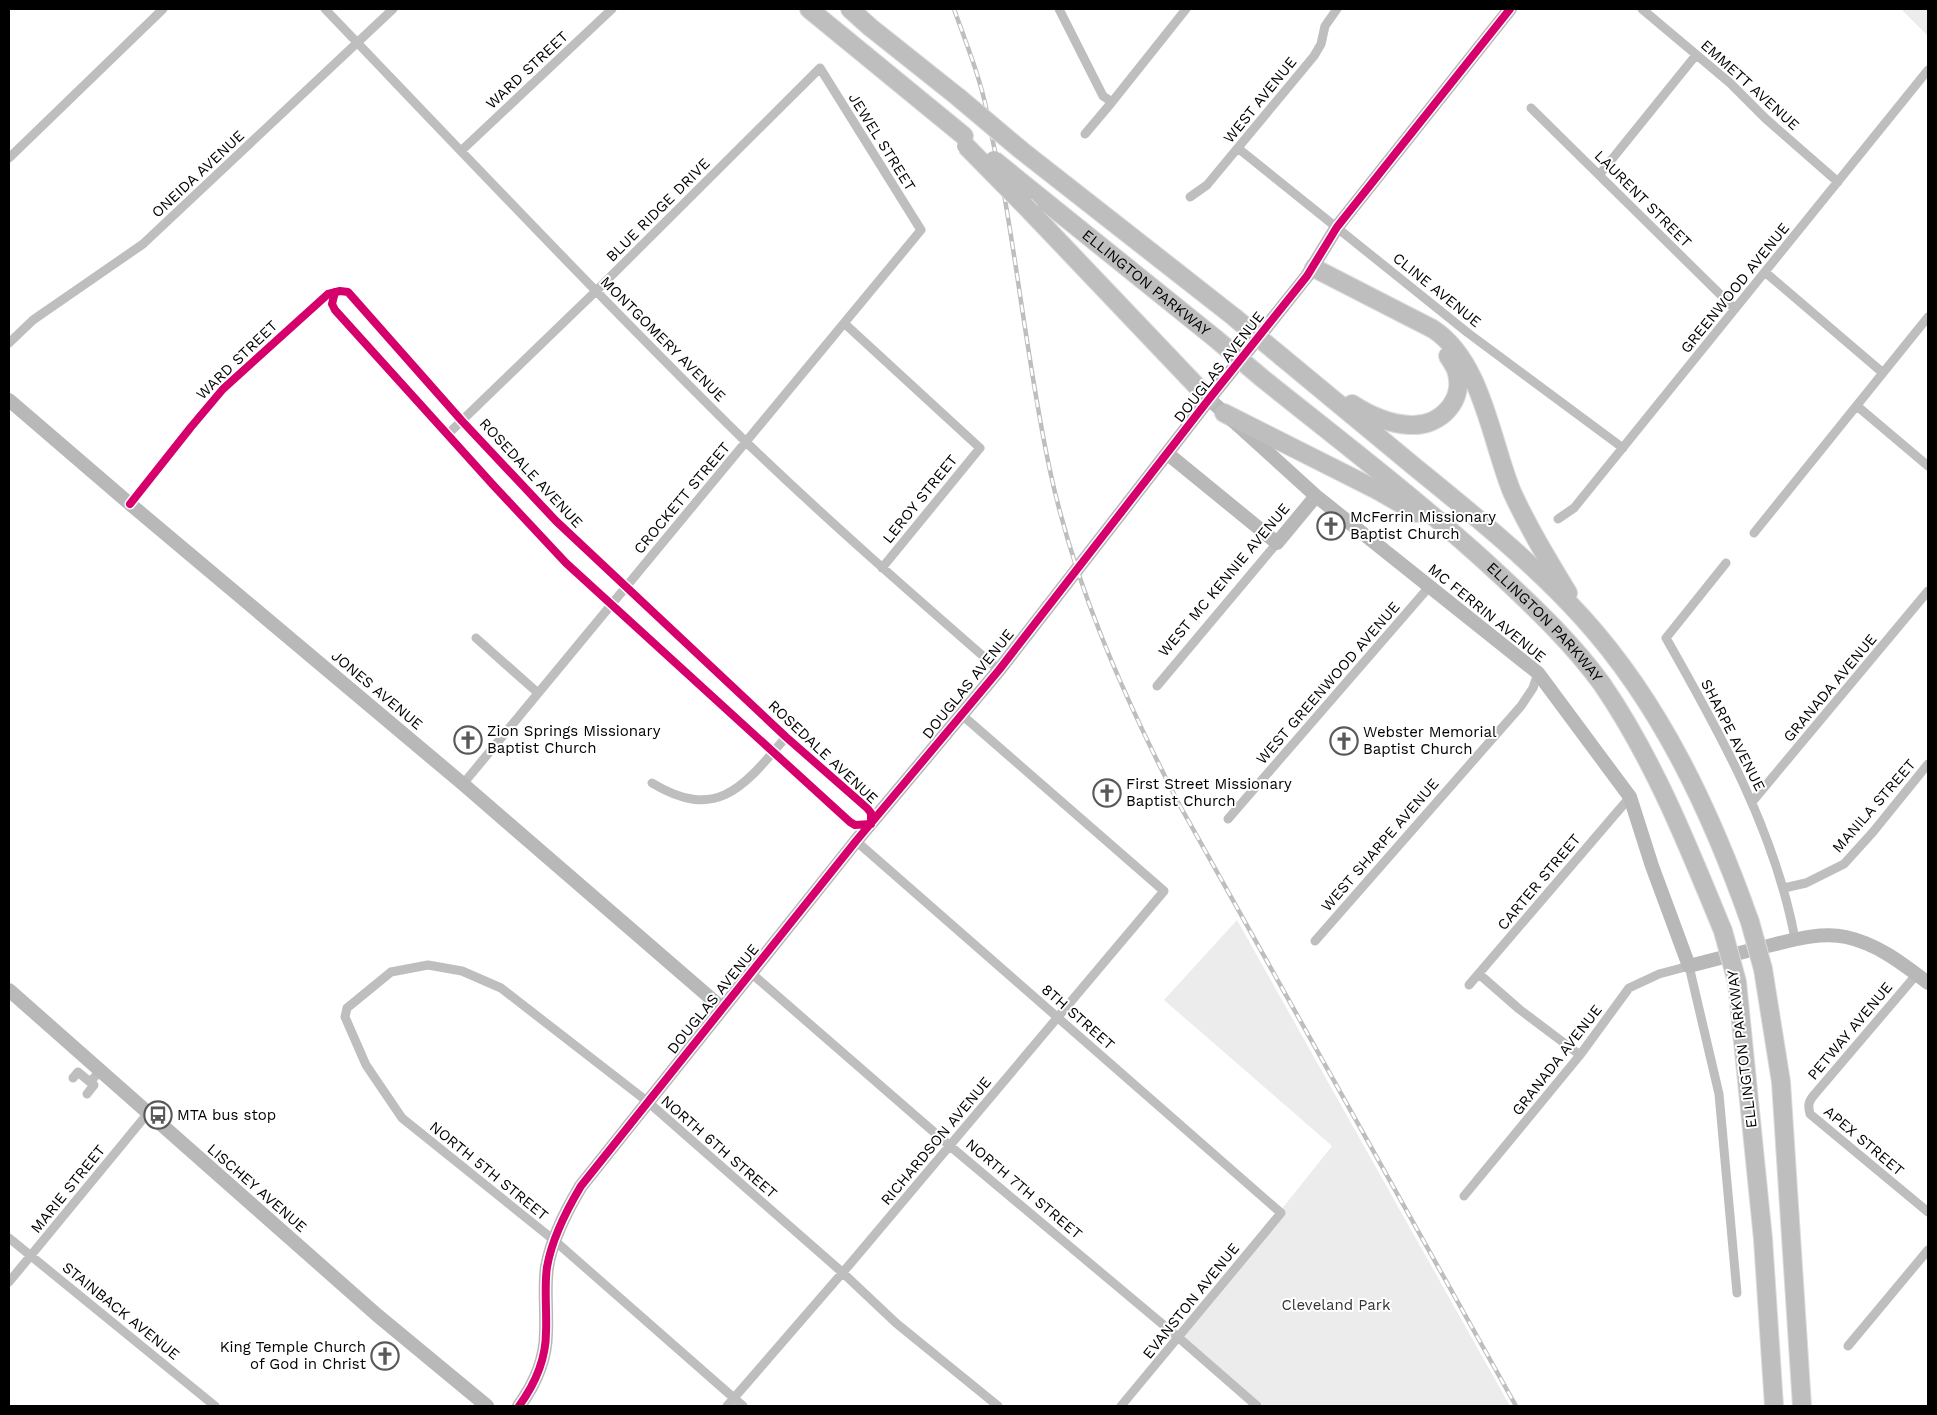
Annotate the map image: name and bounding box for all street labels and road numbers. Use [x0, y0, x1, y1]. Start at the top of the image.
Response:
street label: WARD STREET [482, 27, 572, 113]
street label: EMMETT AVENUE [1697, 36, 1803, 134]
street label: WEST AVENUE [1220, 53, 1300, 147]
street label: JEWEL STREET [845, 90, 919, 194]
street label: ONEIDA AVENUE [148, 126, 248, 222]
street label: LAURENT STREET [1591, 147, 1695, 251]
street label: BLUE RIDGE DRIVE [602, 154, 714, 266]
street label: GREENWOOD AVENUE [1677, 219, 1793, 357]
street label: ELLINGTON PARKWAY [1079, 226, 1214, 340]
street label: CLINE AVENUE [1389, 249, 1485, 331]
street label: MONTGOMERY AVENUE [597, 273, 729, 405]
street label: DOUGLAS AVENUE [1170, 308, 1268, 426]
street label: WARD STREET [193, 317, 281, 403]
street label: ROSEDALE AVENUE [476, 414, 586, 532]
street label: CROCKETT STREET [630, 438, 734, 558]
street label: LEROY STREET [879, 451, 961, 547]
street label: WEST MC KENNIE AVENUE [1155, 500, 1293, 660]
street label: ELLINGTON PARKWAY [1483, 558, 1607, 686]
street label: MC FERRIN AVENUE [1424, 560, 1550, 666]
street label: WEST GREENWOOD AVENUE [1252, 598, 1404, 768]
street label: DOUGLAS AVENUE [918, 626, 1018, 742]
street label: GRANADA AVENUE [1780, 630, 1880, 746]
street label: JONES AVENUE [328, 646, 426, 734]
street label: SHARPE AVENUE [1697, 676, 1769, 794]
street label: ROSEDALE AVENUE [764, 697, 882, 807]
street label: MANILA STREET [1829, 756, 1919, 856]
street label: WEST SHARPE AVENUE [1317, 775, 1443, 915]
street label: CARTER STREET [1494, 830, 1584, 934]
street label: DOUGLAS AVENUE [663, 941, 763, 1057]
street label: ELLINGTON PARKWAY [1723, 968, 1761, 1129]
street label: PETWAY AVENUE [1804, 978, 1896, 1084]
street label: 8TH STREET [1038, 980, 1118, 1054]
street label: GRANADA AVENUE [1508, 1001, 1606, 1119]
street label: RICHARDSON AVENUE [877, 1073, 995, 1209]
street label: NORTH 6TH STREET [657, 1092, 781, 1202]
street label: APEX STREET [1820, 1102, 1908, 1180]
street label: NORTH 5TH STREET [426, 1118, 552, 1224]
street label: NORTH 7TH STREET [962, 1135, 1086, 1243]
street label: LISCHEY AVENUE [204, 1140, 310, 1236]
street label: MARIE STREET [27, 1141, 109, 1237]
street label: EVANSTON AVENUE [1139, 1240, 1243, 1362]
street label: STAINBACK AVENUE [59, 1258, 183, 1364]

